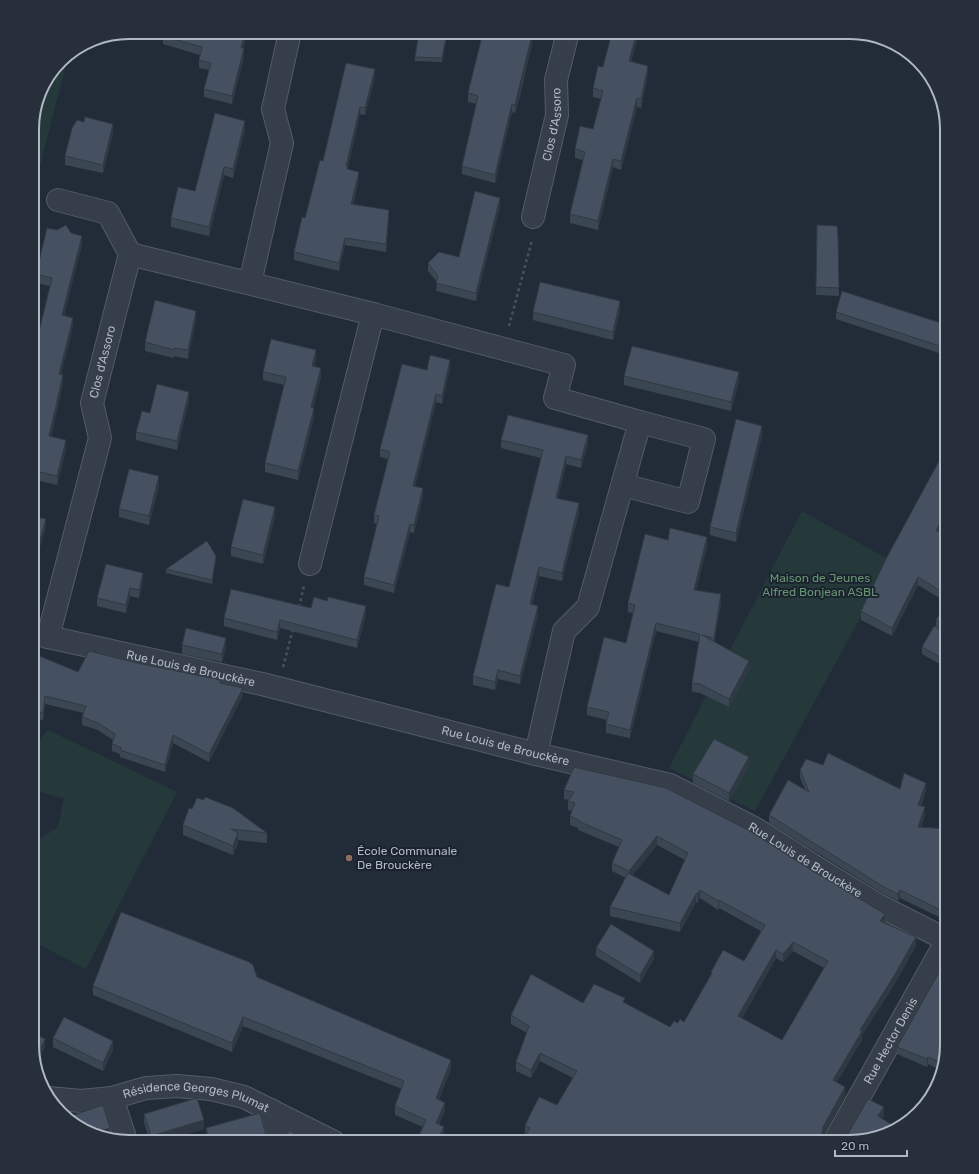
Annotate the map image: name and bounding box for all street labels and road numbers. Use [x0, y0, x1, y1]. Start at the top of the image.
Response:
street label: Clos d'Assoro [539, 87, 565, 162]
street label: Clos d'Assoro [87, 324, 118, 400]
street label: Rue Louis de Brouckère [125, 647, 257, 689]
street label: Rue Louis de Brouckère [440, 723, 571, 769]
street label: Rue Louis de Brouckère [746, 819, 865, 901]
street label: Rue Hector Denis [861, 995, 920, 1086]
street label: Résidence Georges Plumat [121, 1079, 272, 1116]

